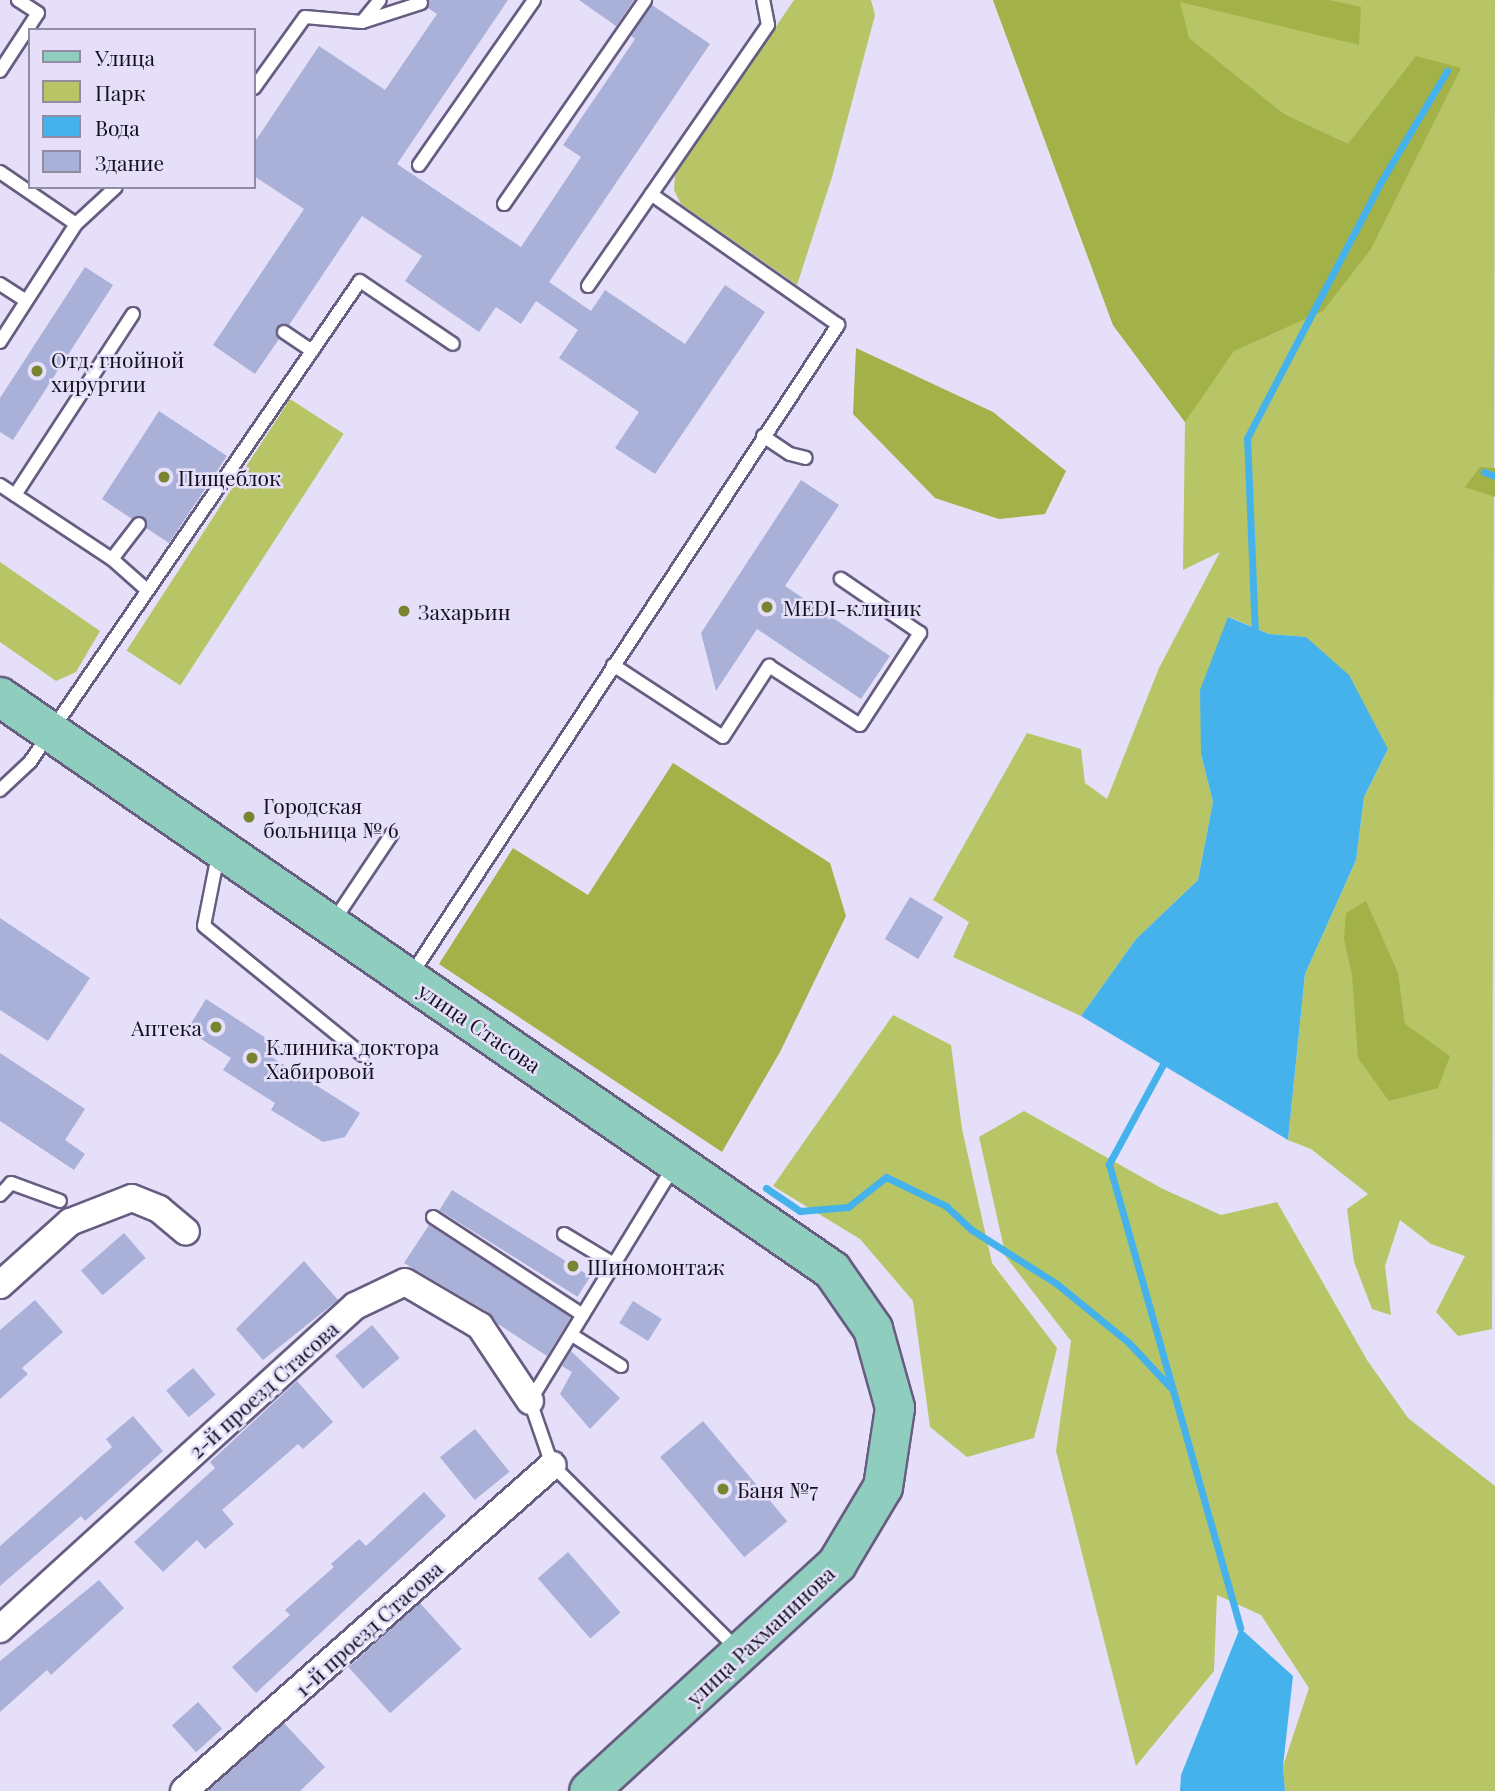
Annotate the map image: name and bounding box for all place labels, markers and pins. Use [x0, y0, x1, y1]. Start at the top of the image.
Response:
place label: Отд. гнойной хирургии [51, 346, 184, 396]
marker: Отд. гнойной хирургии [29, 363, 45, 379]
place label: Пищеблок [178, 464, 281, 490]
marker: Пищеблок [156, 469, 172, 485]
place label: MEDI-клиник [783, 594, 921, 620]
marker: MEDI-клиник [757, 597, 777, 617]
place label: Захарьин [418, 598, 510, 624]
marker: Захарьин [396, 603, 412, 619]
place label: Городская больница № 6 [263, 792, 399, 842]
marker: Городская больница № 6 [241, 809, 257, 825]
place label: Аптека [131, 1014, 202, 1040]
marker: Аптека [208, 1019, 224, 1035]
place label: Клиника доктора Хабировой [266, 1033, 439, 1083]
marker: Клиника доктора Хабировой [244, 1050, 260, 1066]
place label: Шиномонтаж [587, 1253, 725, 1279]
marker: Шиномонтаж [565, 1258, 581, 1274]
place label: Баня №7 [737, 1476, 818, 1502]
marker: Баня №7 [715, 1481, 731, 1497]

